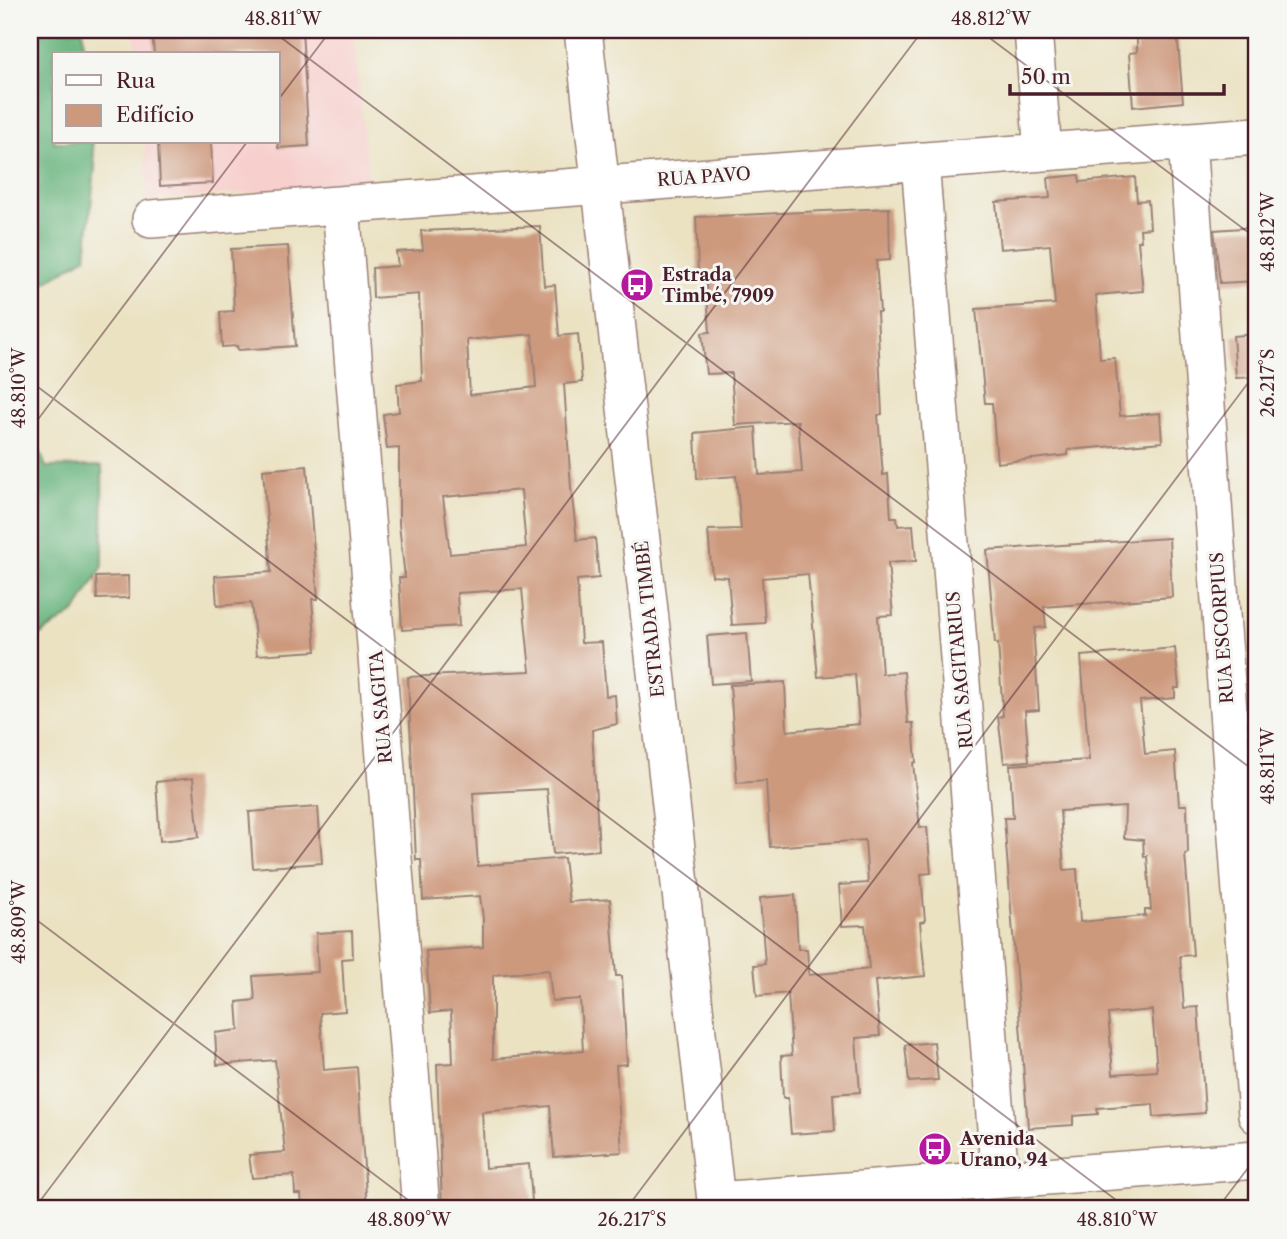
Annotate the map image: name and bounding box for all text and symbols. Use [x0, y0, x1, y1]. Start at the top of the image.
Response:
text: 48.811°W [244, 8, 323, 30]
text: 48.812°W [951, 8, 1032, 30]
legend [52, 52, 280, 144]
scale bar [1010, 52, 1224, 96]
text: 50 m [1021, 64, 1071, 89]
text: Rua [116, 68, 156, 93]
text: Edifício [116, 102, 194, 127]
street label: RUA PAVO [656, 163, 752, 191]
text: 48.812°W [1257, 191, 1279, 272]
place label: Estrada Timbé, 7909 [662, 264, 774, 307]
bus stop icon: Estrada Timbé, 7909 [618, 266, 656, 304]
text: 48.810°W [8, 346, 30, 429]
text: 26.217°S [1257, 348, 1279, 418]
street label: ESTRADA TIMBÉ [630, 540, 669, 699]
street label: RUA ESCORPIUS [1206, 552, 1238, 704]
street label: RUA SAGITARIUS [942, 590, 978, 750]
street label: RUA SAGITA [365, 649, 397, 765]
text: 48.811°W [1257, 726, 1279, 805]
text: 48.809°W [8, 879, 30, 964]
place label: Avenida Urano, 94 [959, 1128, 1048, 1171]
bus stop icon: Avenida Urano, 94 [916, 1130, 954, 1168]
text: 48.809°W [367, 1209, 452, 1231]
text: 26.217°S [597, 1209, 667, 1231]
text: 48.810°W [1076, 1209, 1159, 1231]

